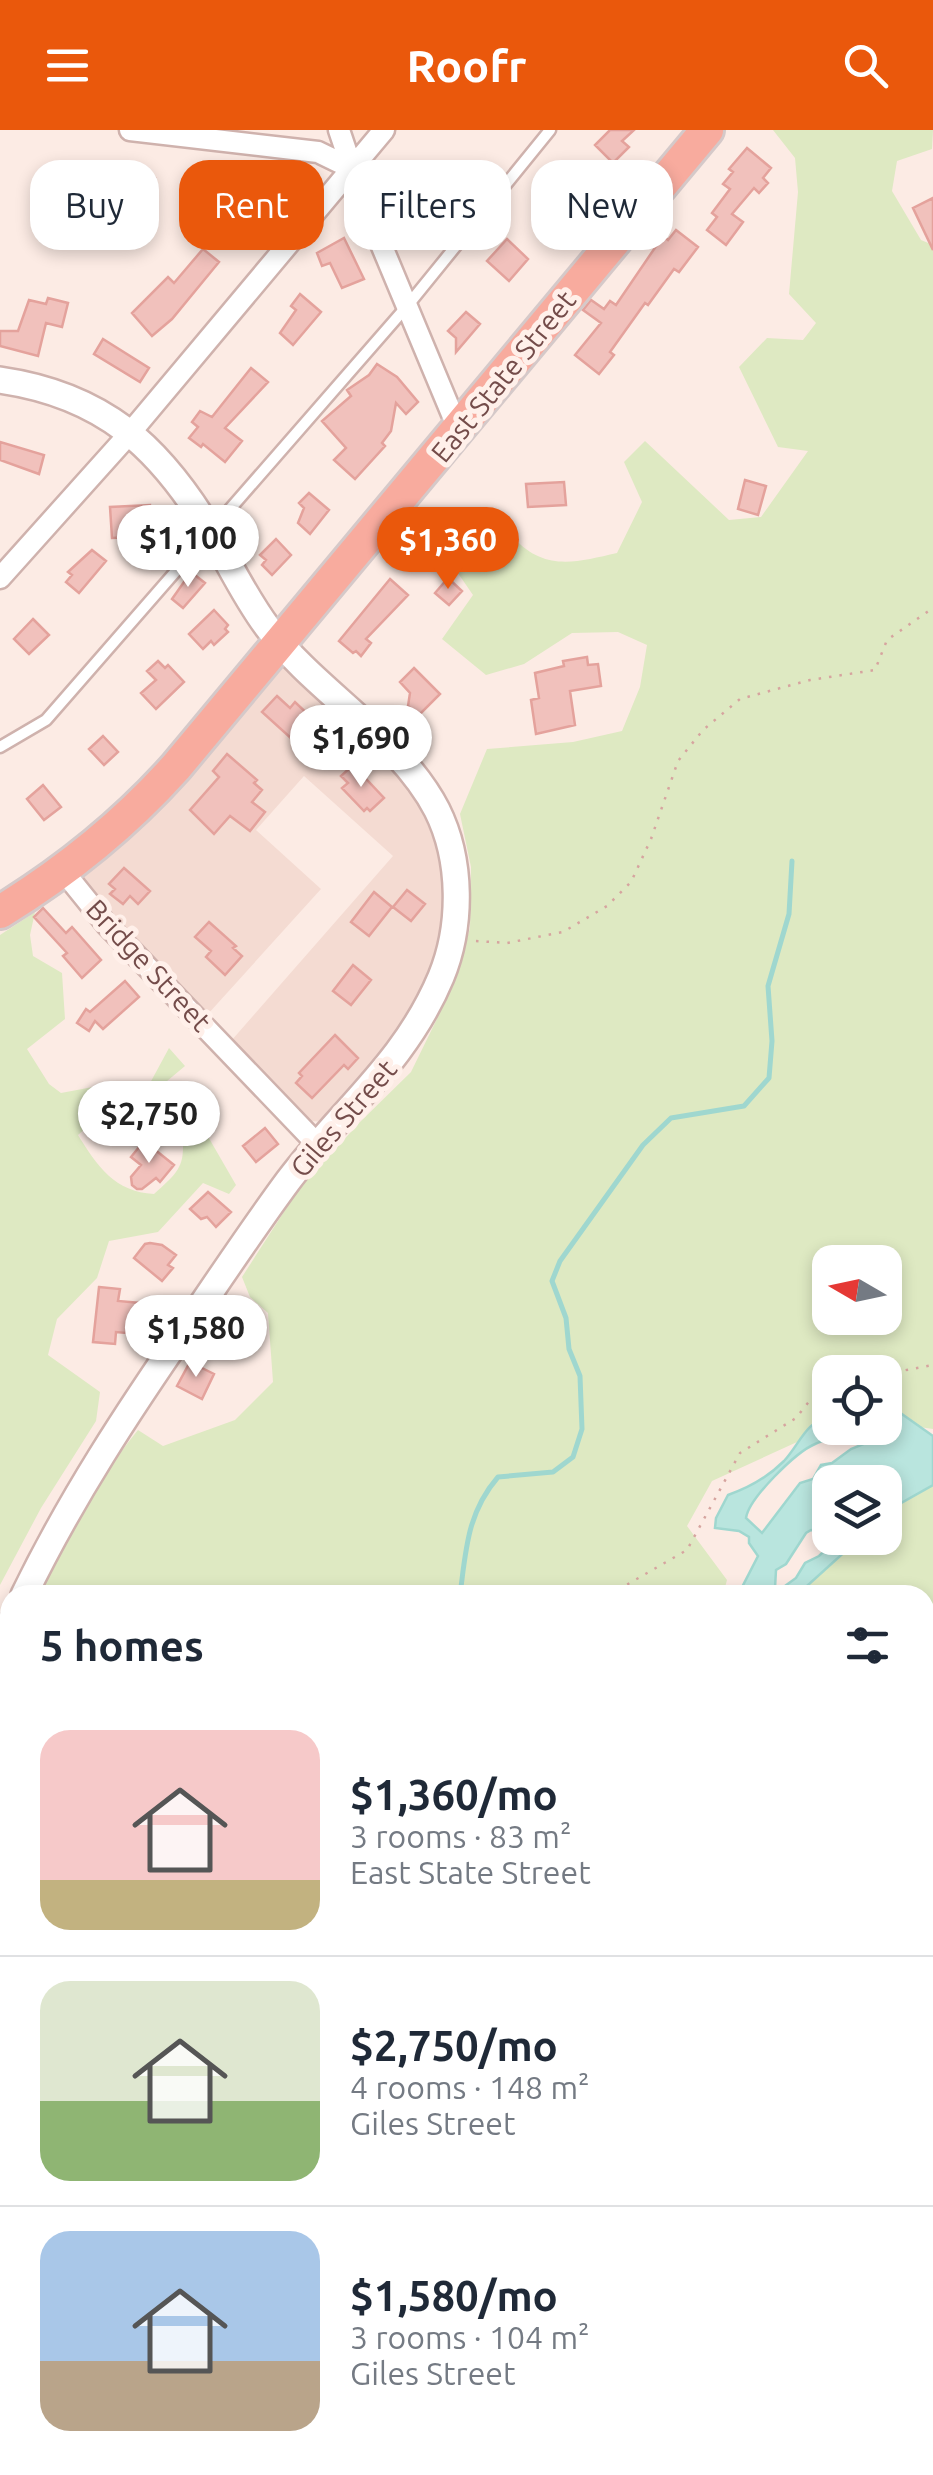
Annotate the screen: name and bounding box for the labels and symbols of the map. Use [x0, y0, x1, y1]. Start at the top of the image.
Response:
street label: East State Street [425, 284, 581, 468]
pin: $1,100 [107, 505, 269, 590]
pin: $1,360 [367, 507, 529, 592]
pin: $1,690 [280, 705, 442, 790]
street label: Bridge Street [80, 893, 218, 1037]
street label: Giles Street [284, 1053, 402, 1183]
pin: $2,750 [68, 1081, 230, 1166]
north arrow [812, 1245, 902, 1335]
pin: $1,580 [115, 1295, 277, 1380]

